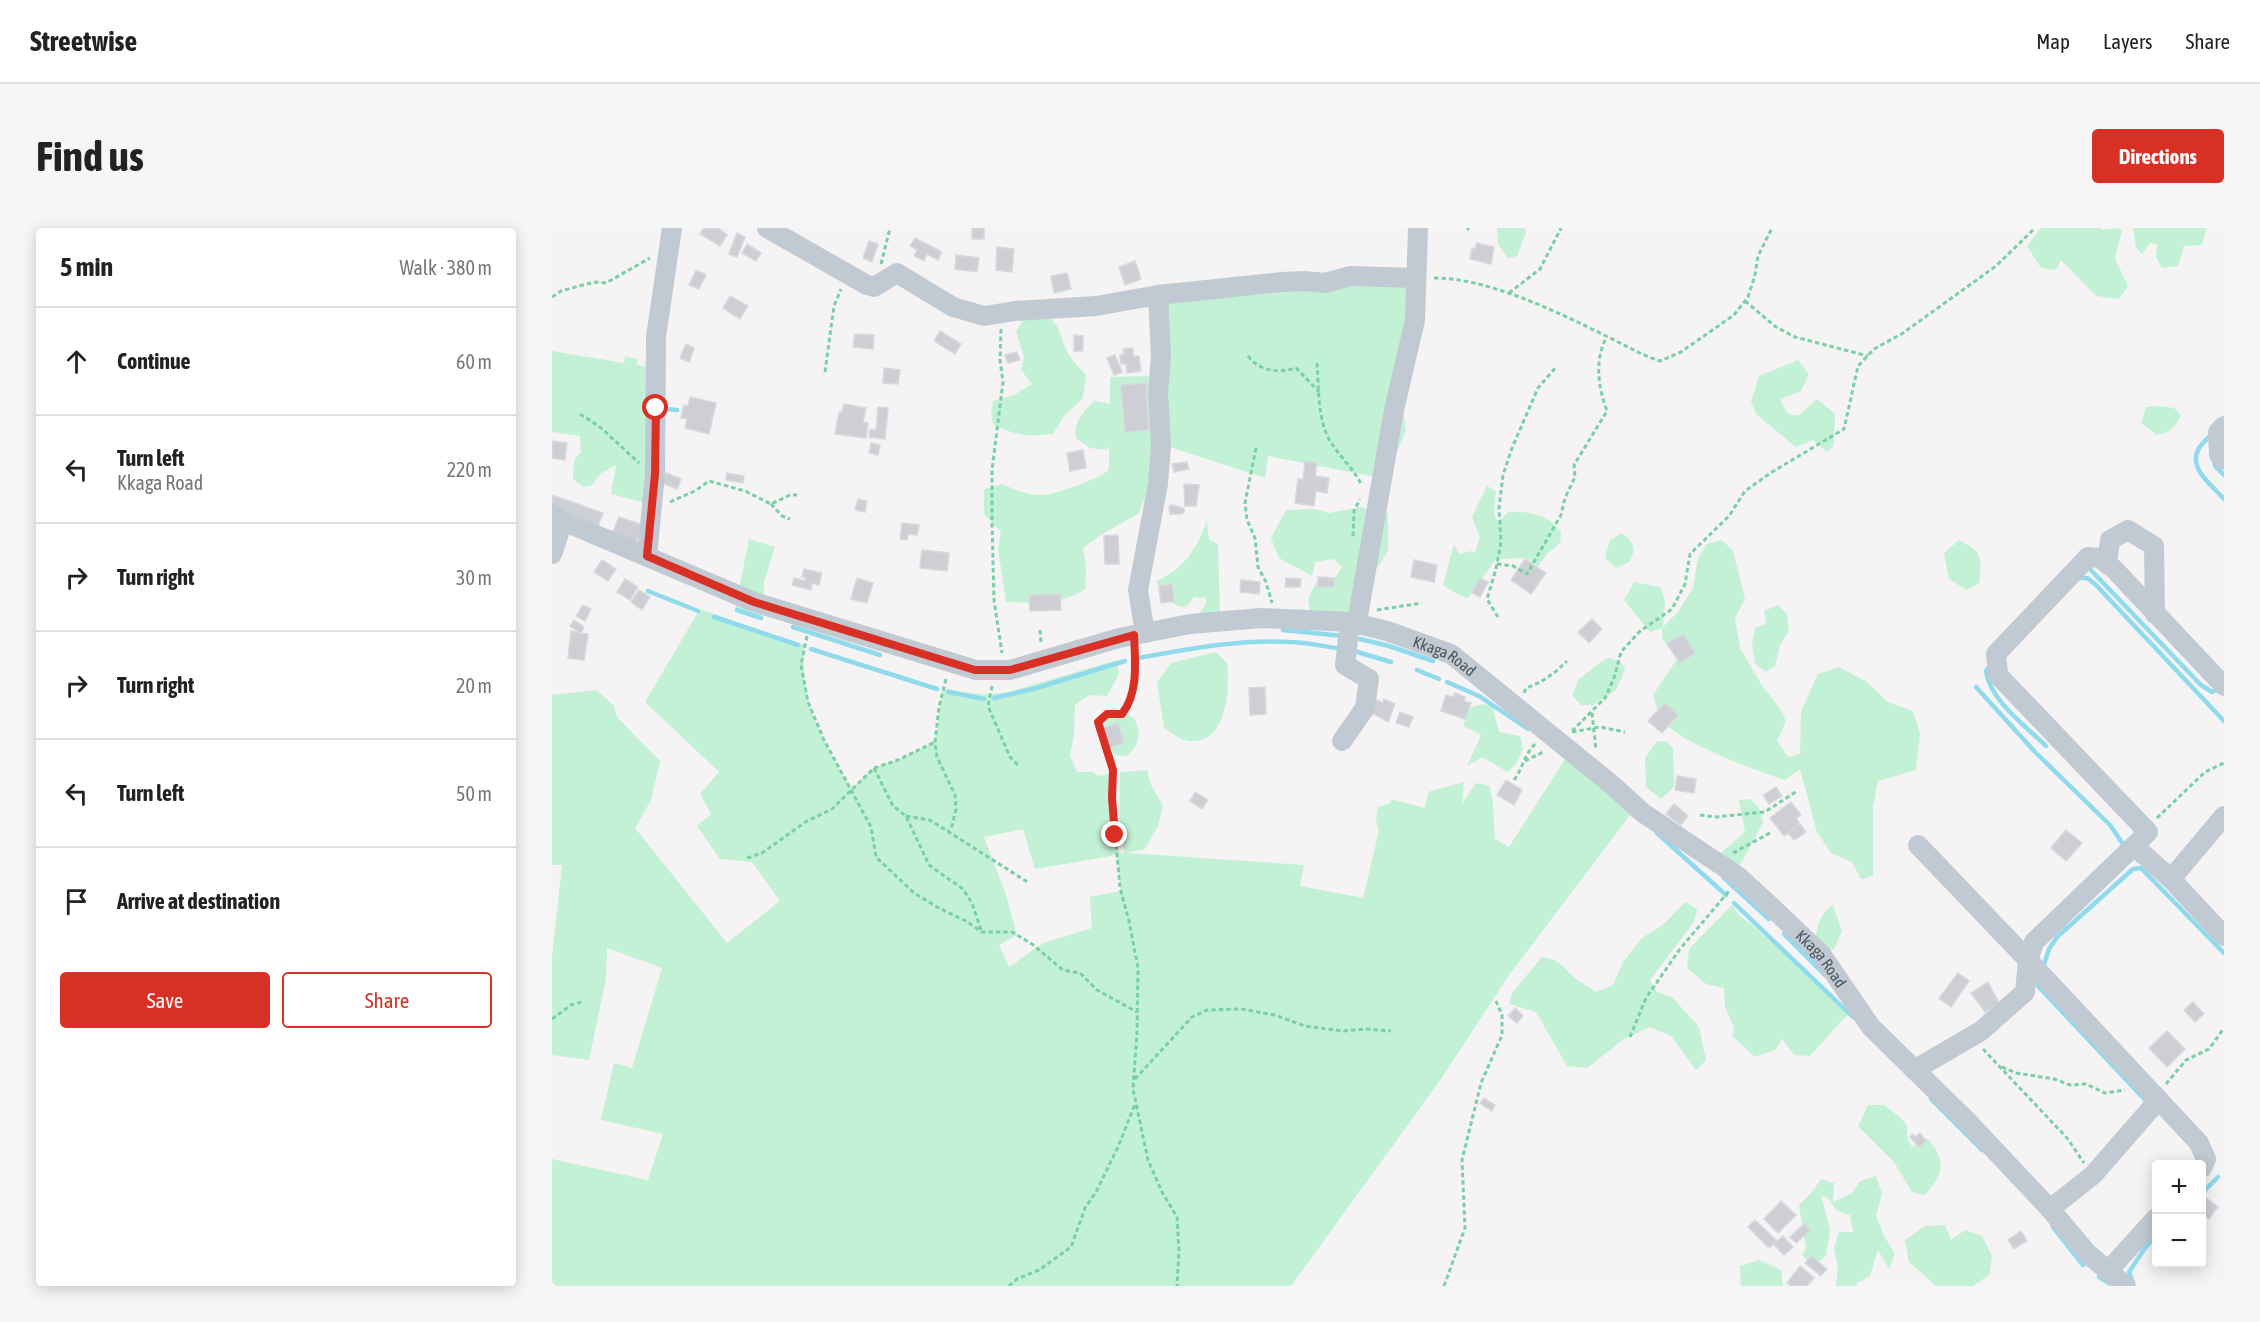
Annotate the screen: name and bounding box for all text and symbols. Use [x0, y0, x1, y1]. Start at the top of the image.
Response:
text: Streetwise [30, 25, 137, 57]
text: Map [2036, 29, 2070, 53]
text: Layers [2103, 29, 2153, 53]
text: Share [2186, 29, 2230, 53]
button: Directions [2092, 129, 2224, 183]
text: Find us [36, 132, 144, 180]
text: 5 min [60, 252, 113, 282]
text: Walk · 380 m [400, 256, 492, 279]
icon: ahead [60, 345, 93, 378]
text: Continue [117, 348, 191, 374]
text: 60 m [456, 350, 492, 373]
route start [642, 394, 668, 420]
text: Turn left [117, 445, 184, 471]
icon: left [60, 453, 93, 486]
text: 220 m [447, 458, 492, 481]
text: Kkaga Road [117, 471, 203, 494]
icon: right [60, 561, 93, 594]
text: Turn right [117, 564, 194, 590]
text: 30 m [456, 566, 492, 589]
street label: Kkaga Road [1411, 632, 1480, 680]
icon: right [60, 669, 93, 702]
text: Turn right [117, 672, 194, 698]
text: 20 m [456, 674, 492, 697]
icon: left [60, 777, 93, 810]
text: Turn left [117, 780, 184, 806]
text: 50 m [456, 782, 492, 805]
route end [1101, 821, 1127, 847]
icon: arrive [60, 885, 93, 918]
text: Arrive at destination [117, 888, 280, 914]
street label: Kkaga Road [1792, 926, 1850, 991]
button: Save [60, 972, 270, 1028]
button: Share [282, 972, 492, 1028]
map controls [2152, 1160, 2206, 1268]
button: + [2152, 1160, 2206, 1214]
button: − [2152, 1214, 2206, 1268]

